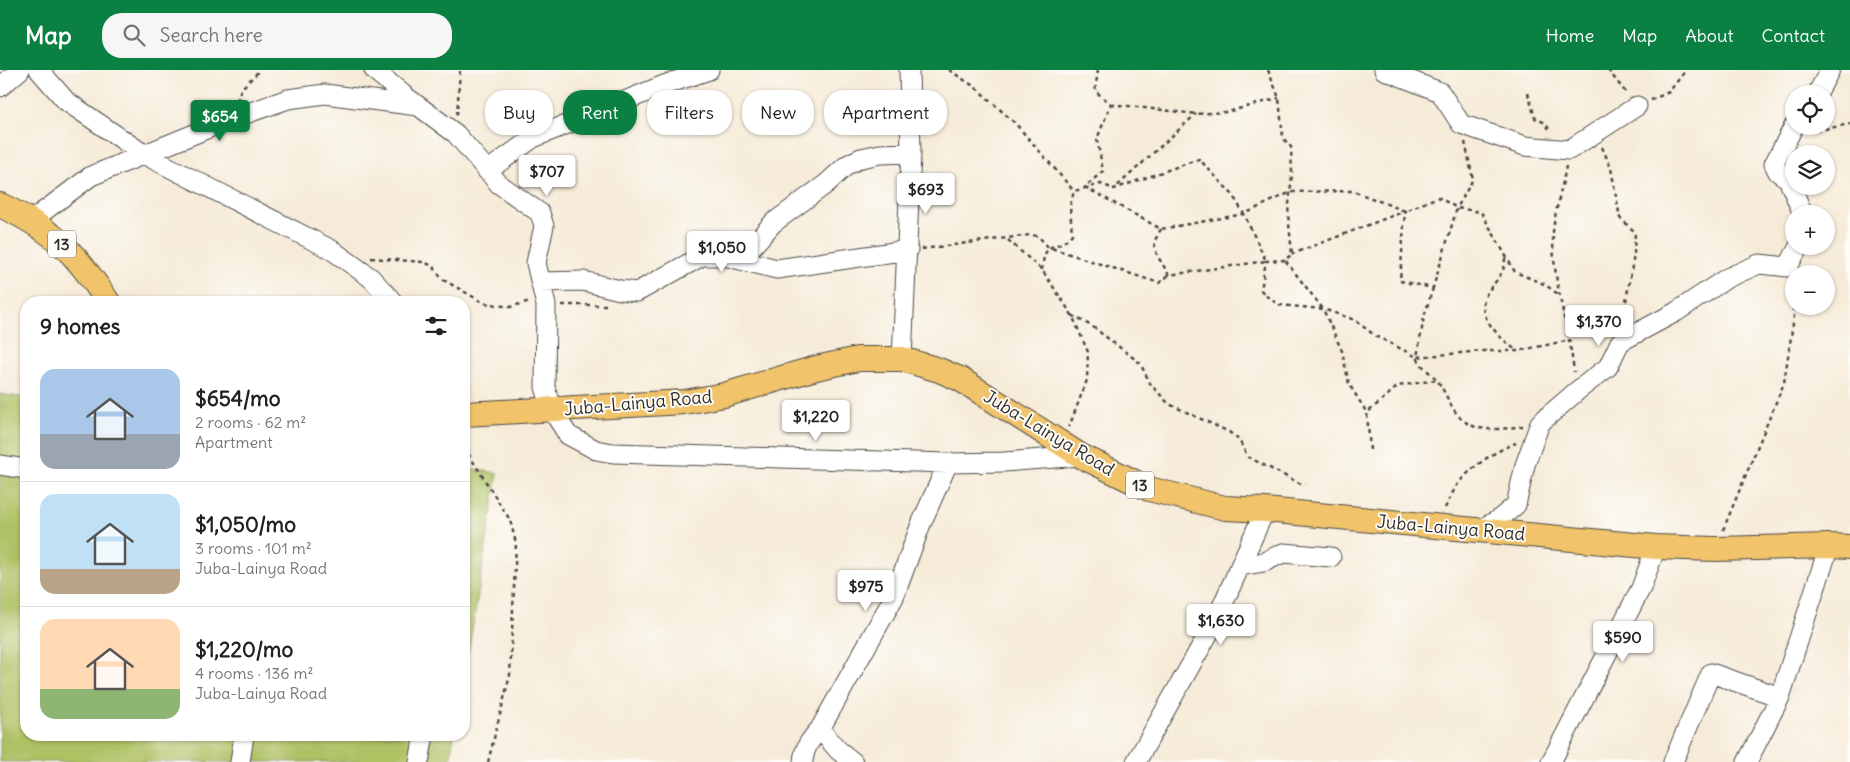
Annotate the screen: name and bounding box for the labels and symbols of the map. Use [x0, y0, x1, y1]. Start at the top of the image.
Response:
pin: $654 [190, 100, 250, 142]
pin: $707 [517, 154, 577, 197]
pin: $693 [896, 172, 956, 215]
road number: 13 [48, 230, 76, 258]
pin: $1,050 [681, 230, 763, 273]
pin: $1,370 [1558, 304, 1640, 347]
street label: Juba-Lainya Road [980, 384, 1119, 481]
street label: Juba-Lainya Road [563, 385, 713, 420]
pin: $1,220 [775, 400, 857, 442]
road number: 13 [1126, 472, 1154, 498]
street label: Juba-Lainya Road [1376, 510, 1526, 545]
pin: $975 [836, 570, 896, 612]
pin: $1,630 [1180, 604, 1262, 646]
pin: $590 [1593, 620, 1653, 663]

